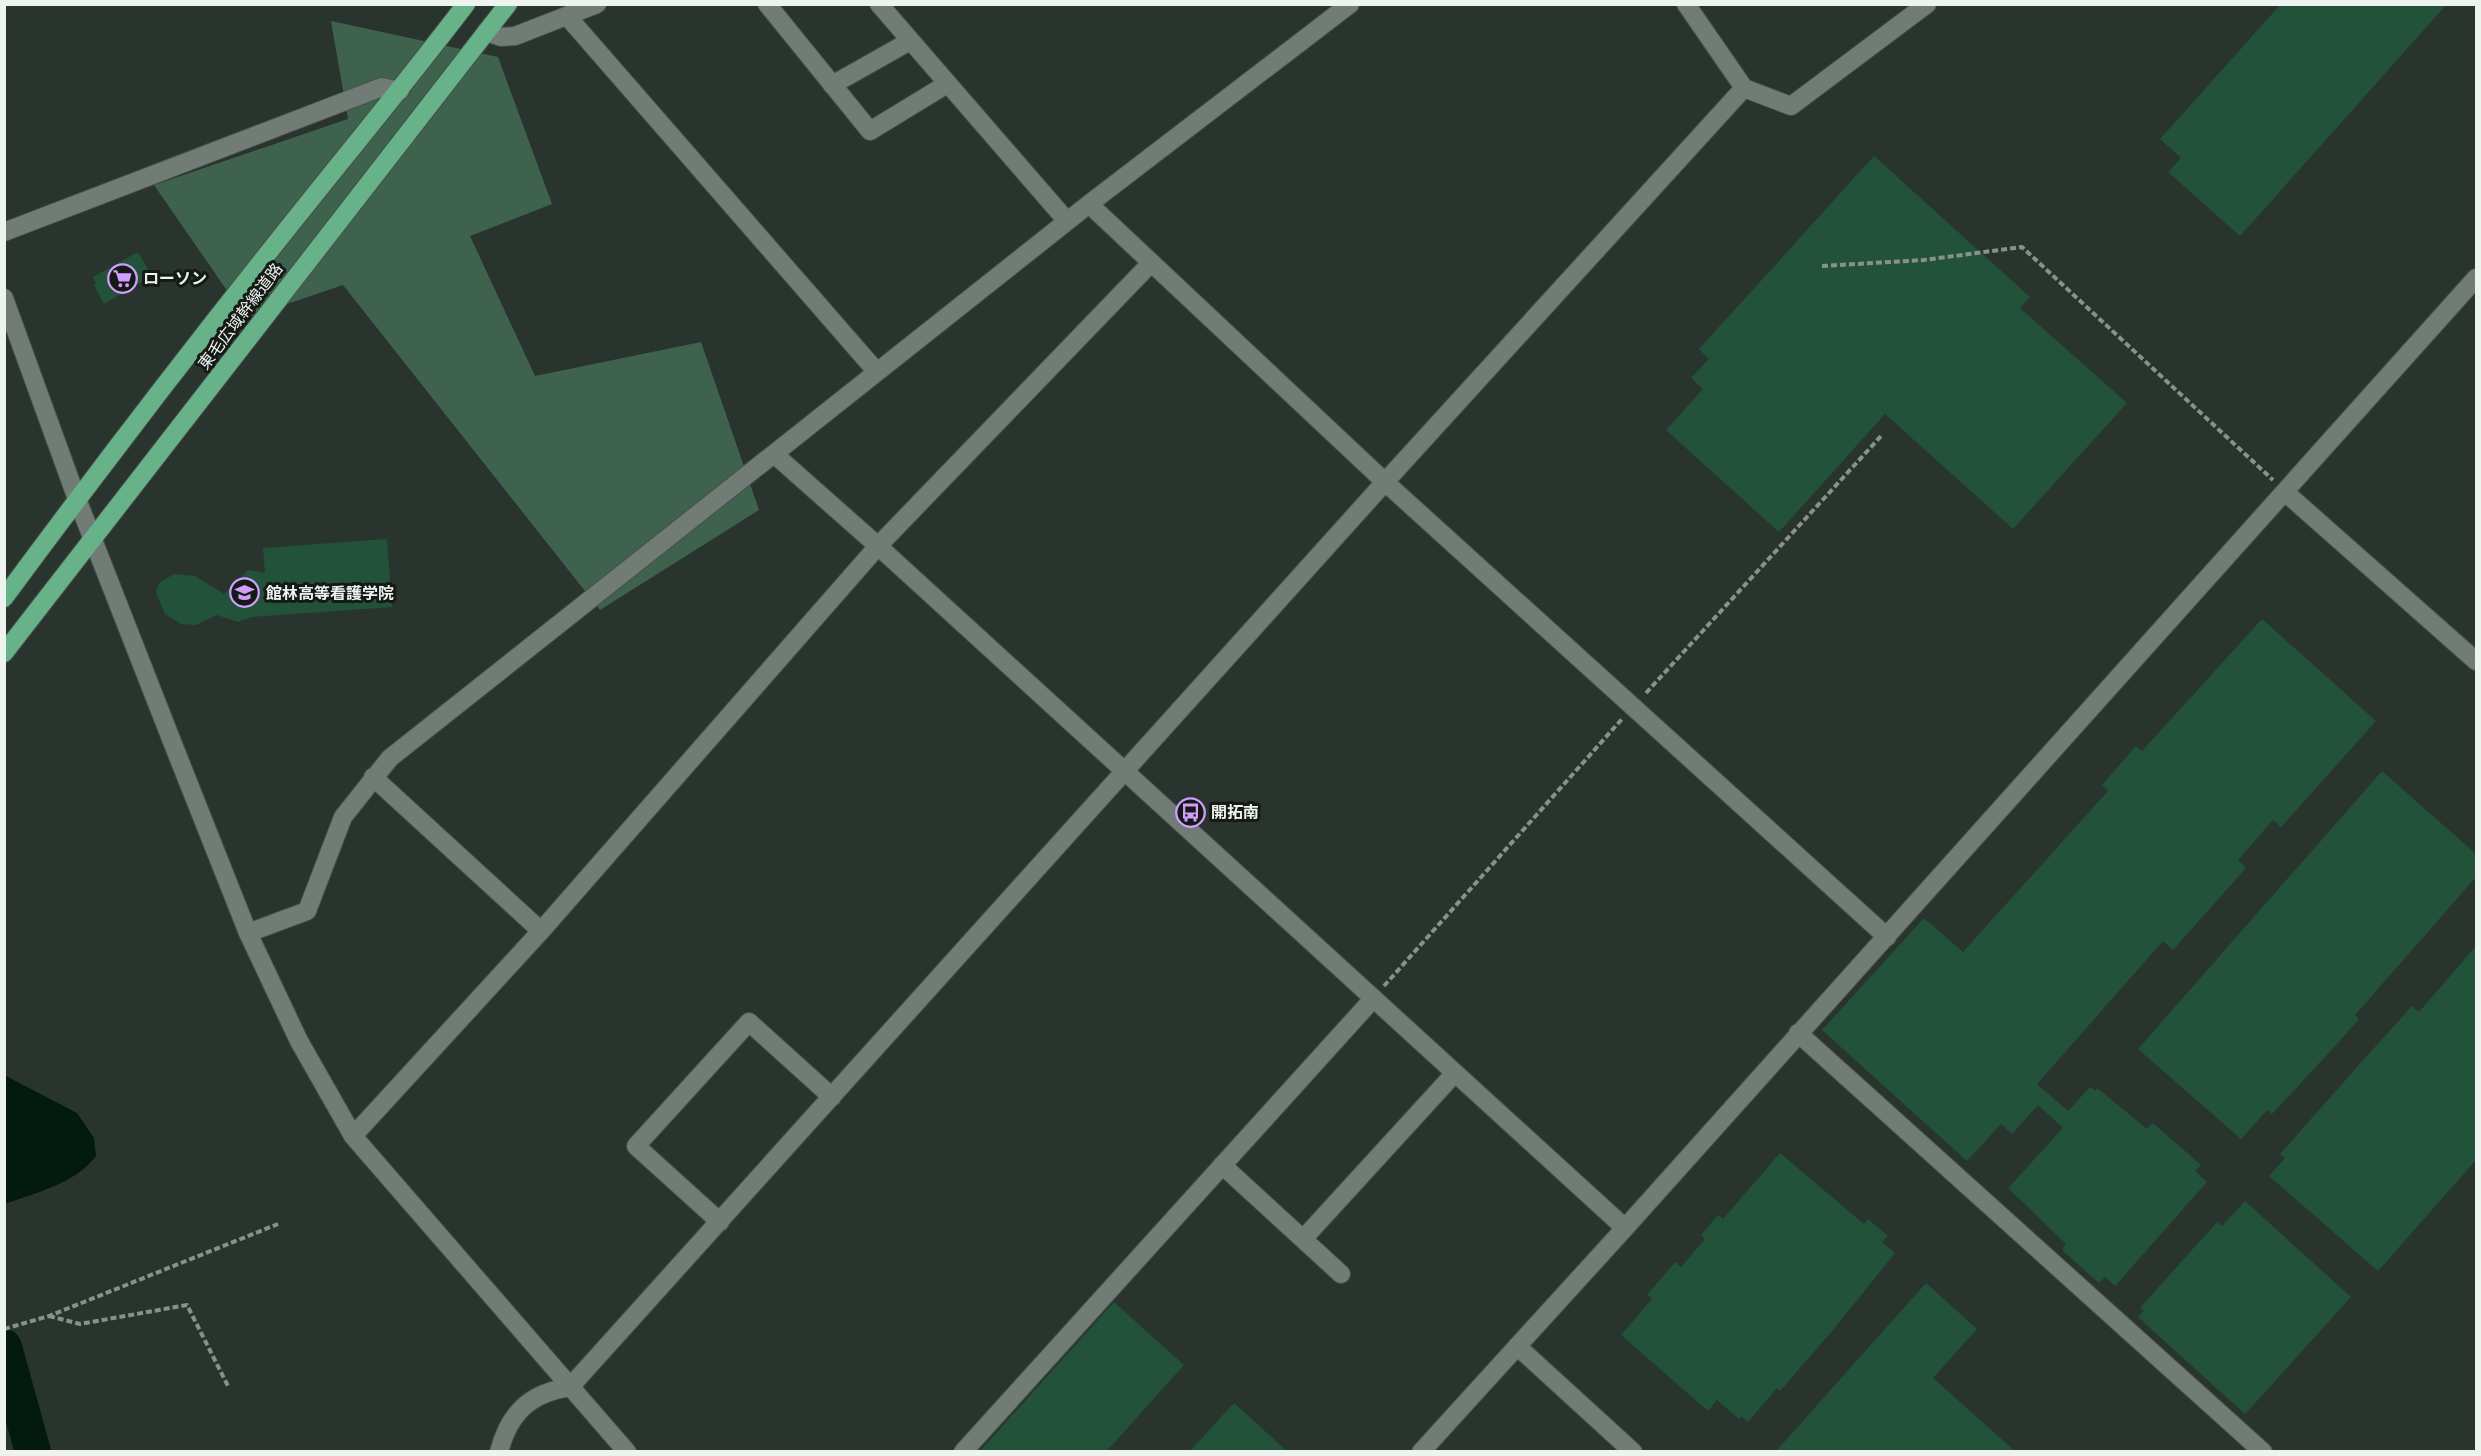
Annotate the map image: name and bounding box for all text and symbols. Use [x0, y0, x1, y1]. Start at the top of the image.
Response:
street label: 東毛広域幹線道路 [193, 258, 287, 374]
supermarket icon: ローソン [106, 262, 138, 294]
place label: ローソン [143, 267, 207, 289]
school or university icon: 館林高等看護学院 [229, 577, 261, 609]
place label: 館林高等看護学院 [266, 582, 394, 604]
bus stop icon: 開拓南 [1174, 796, 1206, 828]
place label: 開拓南 [1211, 801, 1259, 823]

